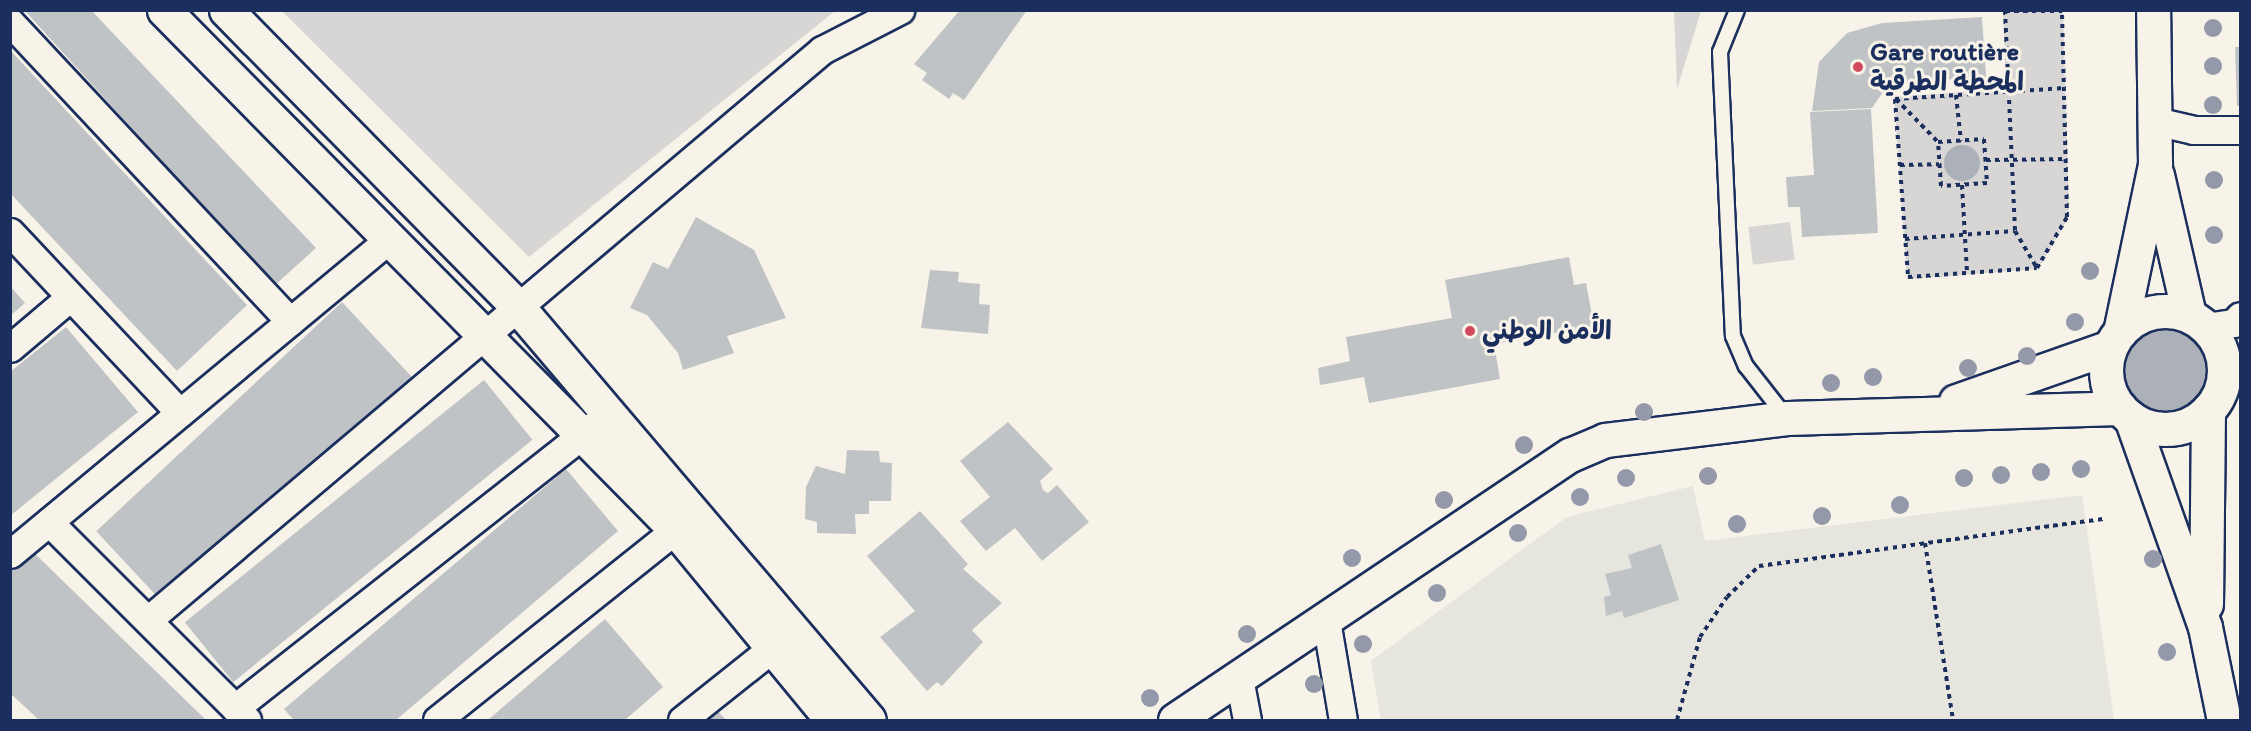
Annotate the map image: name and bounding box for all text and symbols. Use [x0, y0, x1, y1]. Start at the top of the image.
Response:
place label: Gare routière المحطة الطرقية [1870, 36, 2024, 98]
marker: Gare routière المحطة الطرقية [1851, 60, 1865, 74]
place label: الأمن الوطني [1482, 315, 1612, 347]
marker: الأمن الوطني [1463, 324, 1477, 338]

